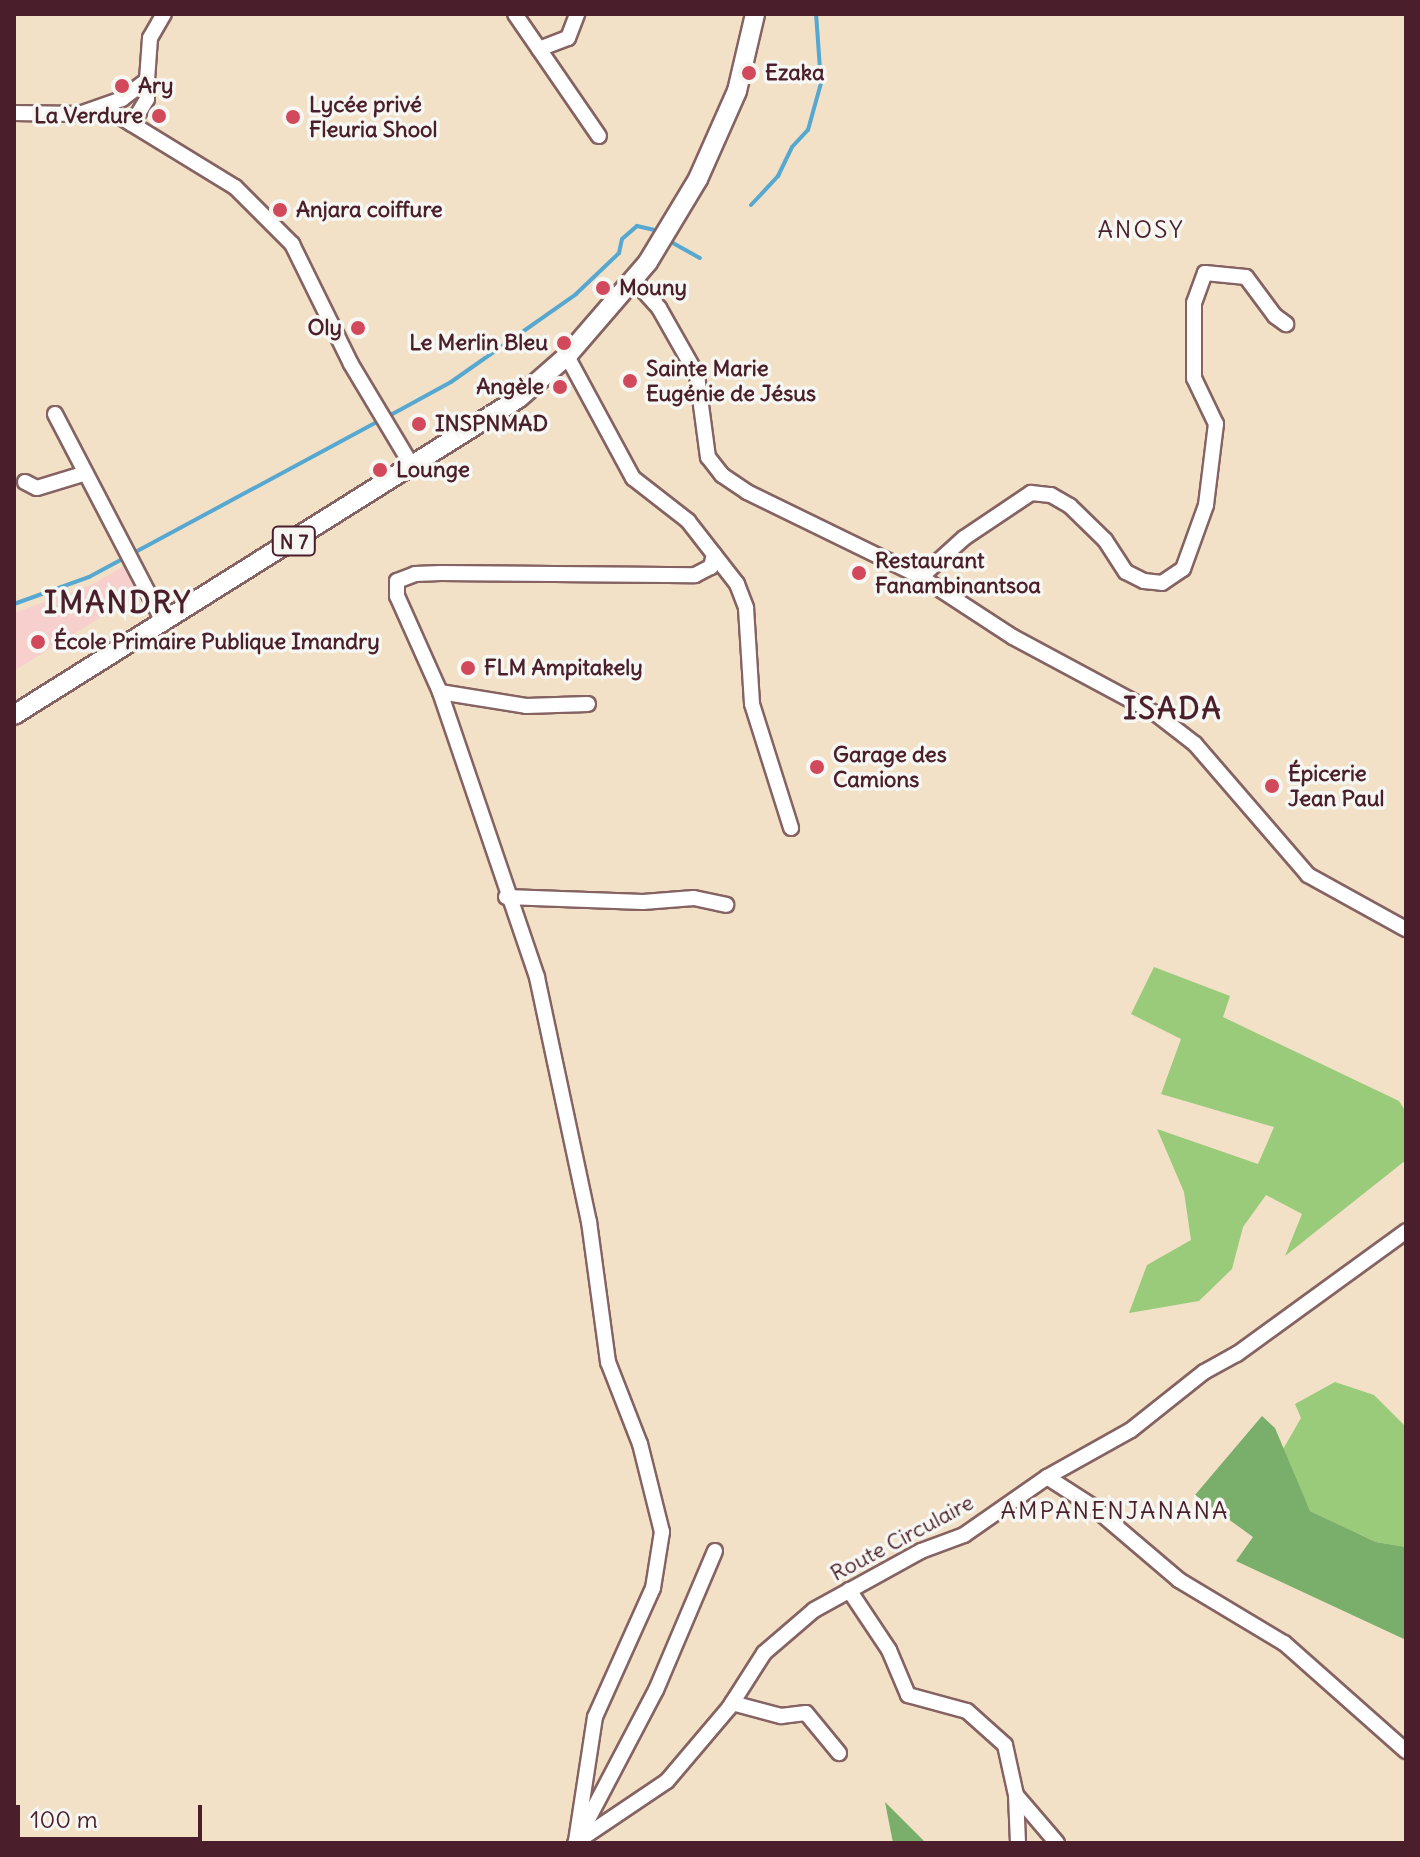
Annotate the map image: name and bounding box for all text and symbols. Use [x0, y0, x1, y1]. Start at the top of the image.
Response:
place label: Ezaka [765, 60, 824, 86]
marker: Ezaka [740, 64, 758, 82]
place label: Ary [138, 73, 174, 99]
marker: Ary [113, 77, 131, 95]
place label: Lycée privé Fleuria Shool [309, 91, 437, 142]
place label: La Verdure [34, 103, 143, 129]
marker: La Verdure [150, 107, 168, 125]
marker: Lycée privé Fleuria Shool [284, 108, 302, 126]
place label: Anjara coiffure [296, 197, 443, 223]
marker: Anjara coiffure [271, 201, 289, 219]
district label: ANOSY [1097, 216, 1185, 244]
place label: Mouny [619, 275, 687, 301]
marker: Mouny [594, 279, 612, 297]
place label: Oly [308, 315, 342, 341]
marker: Oly [349, 319, 367, 337]
place label: Le Merlin Bleu [409, 330, 548, 356]
marker: Le Merlin Bleu [555, 334, 573, 352]
place label: Sainte Marie Eugénie de Jésus [646, 355, 816, 406]
marker: Sainte Marie Eugénie de Jésus [621, 372, 639, 390]
place label: Angèle [476, 374, 544, 400]
marker: Angèle [551, 378, 569, 396]
place label: INSPNMAD [435, 411, 548, 437]
marker: INSPNMAD [410, 415, 428, 433]
place label: Lounge [396, 457, 470, 483]
marker: Lounge [371, 461, 389, 479]
road number: N 7 [270, 525, 318, 557]
place label: Restaurant Fanambinantsoa [875, 547, 1041, 598]
marker: Restaurant Fanambinantsoa [850, 564, 868, 582]
district label: IMANDRY [44, 584, 192, 620]
place label: École Primaire Publique Imandry [54, 629, 380, 655]
marker: École Primaire Publique Imandry [29, 633, 47, 651]
place label: FLM Ampitakely [484, 655, 643, 681]
marker: FLM Ampitakely [459, 659, 477, 677]
district label: ISADA [1123, 690, 1223, 726]
place label: Garage des Camions [833, 741, 947, 792]
marker: Garage des Camions [808, 758, 826, 776]
place label: Épicerie Jean Paul [1288, 760, 1384, 812]
marker: Épicerie Jean Paul [1263, 777, 1281, 795]
street label: Route Circulaire [826, 1489, 978, 1587]
district label: AMPANENJANANA [1001, 1497, 1229, 1525]
scale bar [20, 1789, 206, 1839]
text: 100 m [30, 1804, 98, 1834]

